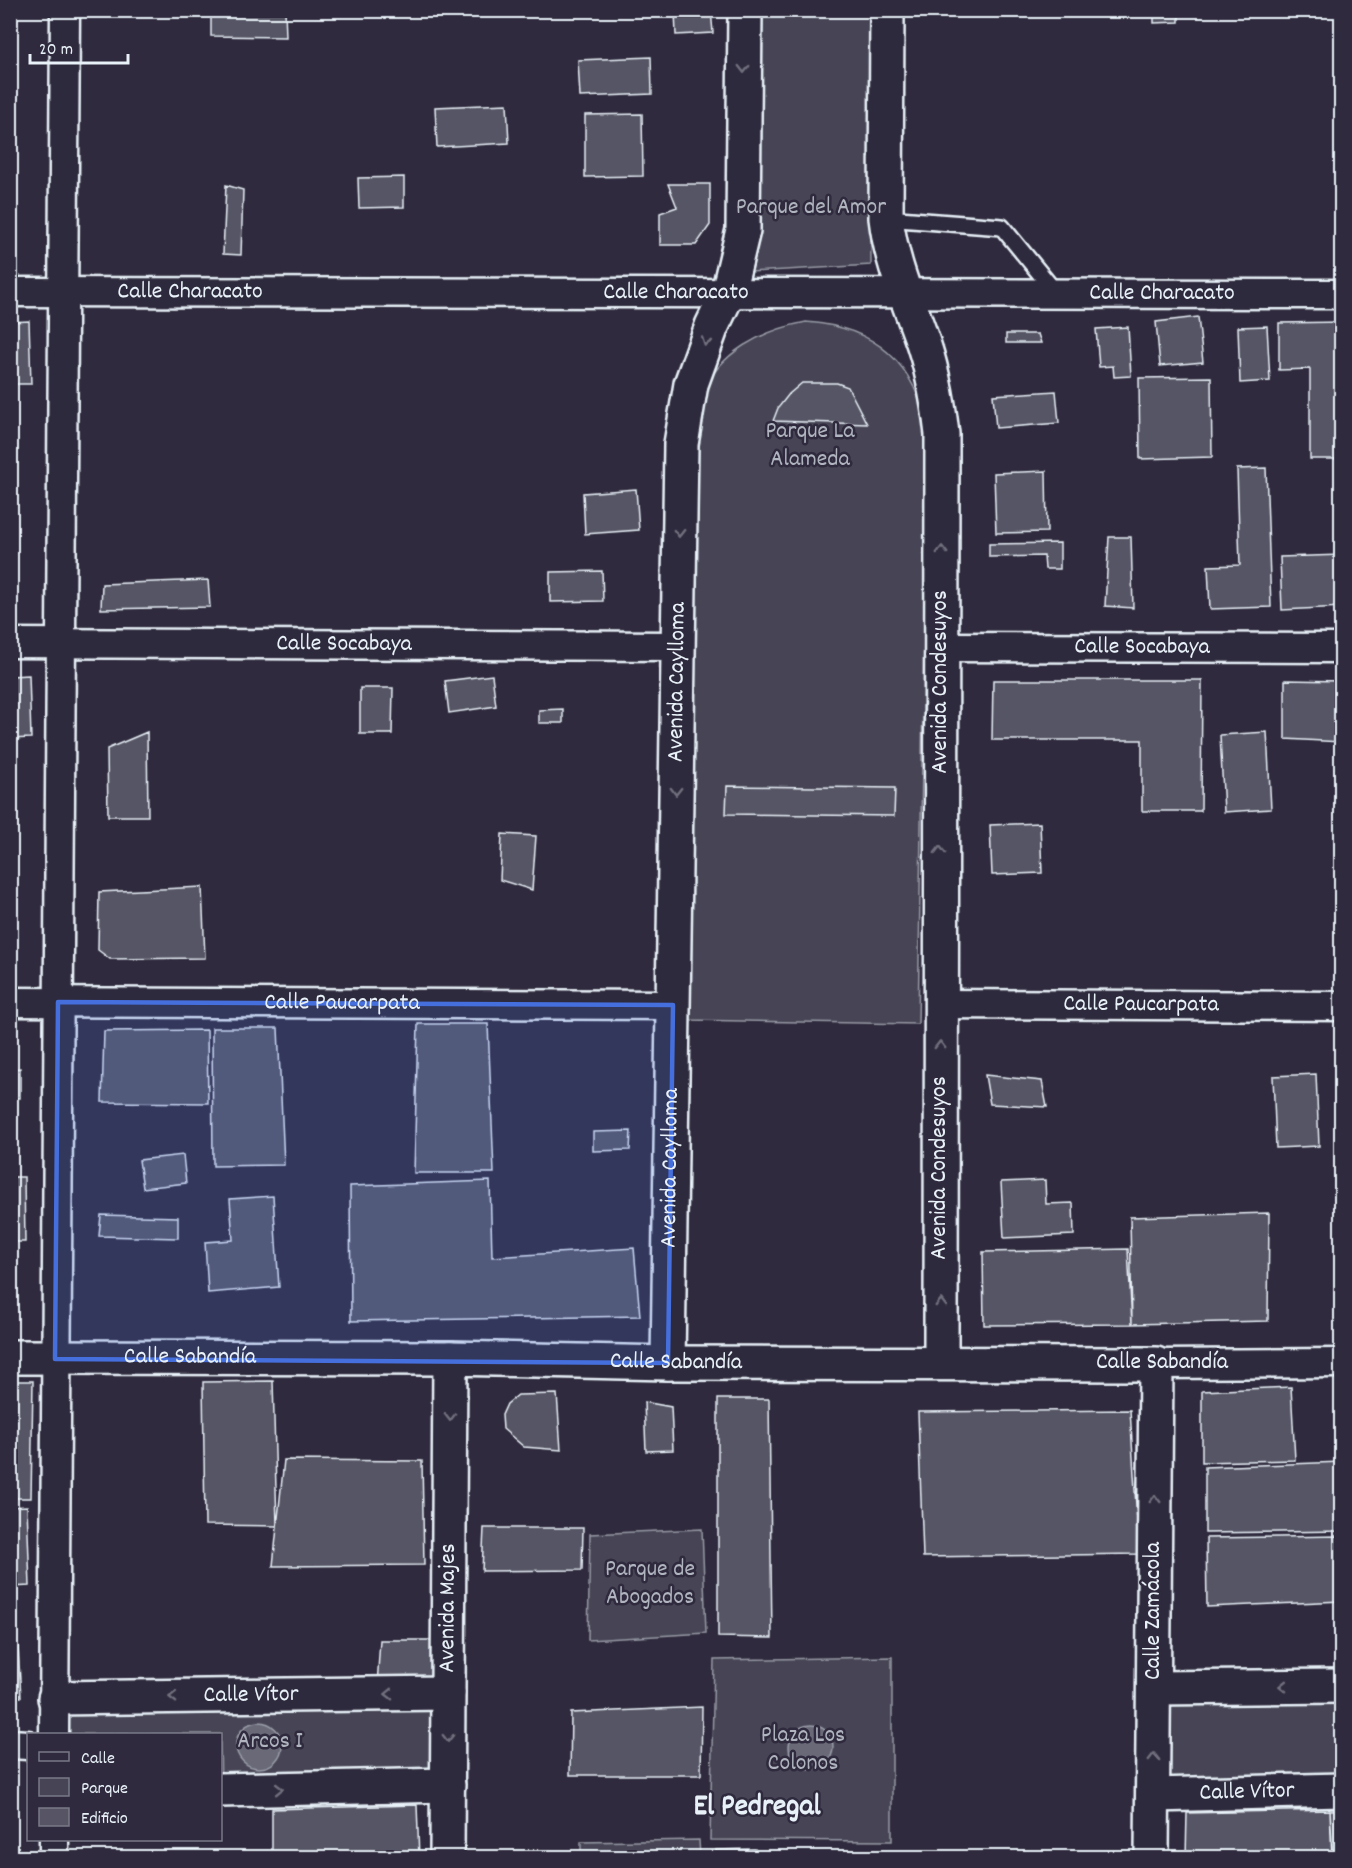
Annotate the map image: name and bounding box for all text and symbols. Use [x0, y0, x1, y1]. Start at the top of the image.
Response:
scale bar [30, 27, 128, 65]
text: 20 m [39, 38, 73, 63]
one-way arrow [738, 64, 750, 73]
park label: Parque del Amor [736, 191, 886, 225]
street label: Calle Characato [117, 275, 263, 309]
street label: Calle Characato [603, 276, 749, 310]
street label: Calle Characato [1089, 277, 1235, 311]
one-way arrow [701, 336, 714, 346]
park label: Parque La Alameda [765, 415, 855, 477]
one-way arrow [673, 529, 686, 538]
one-way arrow [936, 546, 948, 555]
street label: Avenida Condesuyos [924, 590, 958, 774]
street label: Avenida Caylloma [660, 601, 696, 762]
street label: Calle Socabaya [276, 627, 413, 662]
street label: Calle Socabaya [1074, 630, 1211, 665]
one-way arrow [670, 787, 682, 796]
one-way arrow [934, 846, 947, 855]
street label: Calle Paucarpata [264, 986, 421, 1021]
street label: Calle Paucarpata [1063, 988, 1220, 1022]
one-way arrow [934, 1041, 946, 1050]
street label: Avenida Condesuyos [923, 1076, 957, 1260]
street label: Avenida Caylloma [653, 1087, 689, 1248]
one-way arrow [935, 1299, 947, 1308]
street label: Calle Sabandía [124, 1340, 257, 1375]
street label: Calle Sabandía [609, 1345, 743, 1380]
street label: Calle Sabandía [1096, 1346, 1229, 1380]
one-way arrow [444, 1412, 456, 1421]
one-way arrow [1149, 1495, 1161, 1504]
street label: Calle Zamácola [1137, 1541, 1171, 1680]
street label: Avenida Majes [431, 1543, 466, 1673]
park label: Parque de Abogados [605, 1553, 695, 1615]
street label: Calle Vítor [203, 1678, 299, 1713]
one-way arrow [1279, 1680, 1288, 1692]
one-way arrow [385, 1687, 394, 1700]
one-way arrow [169, 1690, 178, 1703]
park label: Plaza Los Colonos [761, 1719, 845, 1781]
park label: Arcos I [237, 1725, 303, 1759]
legend [27, 1733, 222, 1841]
one-way arrow [442, 1733, 454, 1742]
text: Calle [81, 1747, 115, 1772]
one-way arrow [1148, 1753, 1160, 1762]
street label: Calle Vítor [1199, 1774, 1295, 1811]
text: Parque [81, 1777, 128, 1802]
one-way arrow [274, 1782, 283, 1795]
district label: El Pedregal [693, 1787, 821, 1830]
text: Edificio [81, 1807, 128, 1832]

